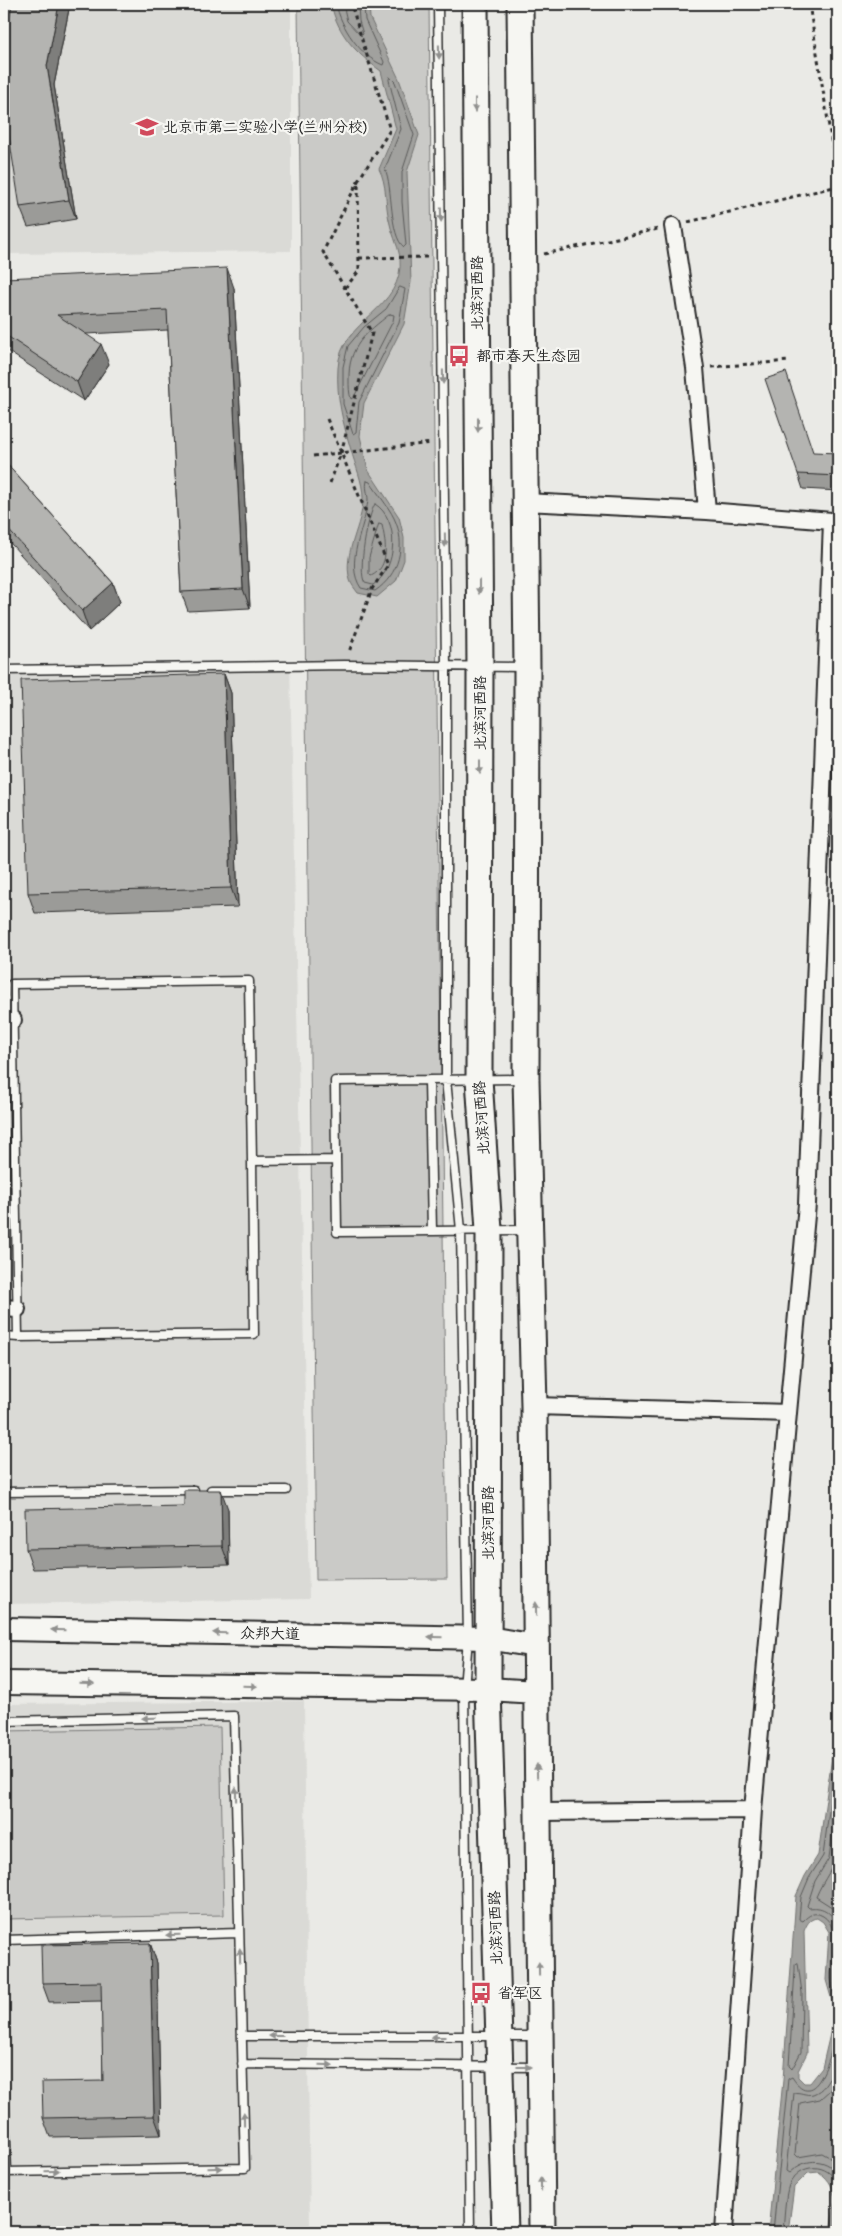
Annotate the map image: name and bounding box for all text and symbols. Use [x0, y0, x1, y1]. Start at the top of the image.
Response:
one-way arrow [435, 45, 443, 61]
one-way arrow [472, 97, 480, 113]
school or university icon: 北京市第二实验小学(兰州分校) [134, 114, 160, 140]
place label: 北京市第二实验小学(兰州分校) [163, 118, 368, 137]
one-way arrow [437, 207, 445, 223]
street label: 北滨河西路 [468, 255, 487, 331]
bus stop icon: 都市春天生态园 [446, 343, 472, 369]
place label: 都市春天生态园 [476, 347, 581, 366]
one-way arrow [439, 370, 447, 386]
one-way arrow [474, 417, 482, 433]
one-way arrow [441, 532, 449, 548]
one-way arrow [476, 580, 484, 596]
street label: 北滨河西路 [471, 675, 490, 751]
one-way arrow [476, 760, 484, 776]
street label: 北滨河西路 [470, 1080, 494, 1156]
street label: 北滨河西路 [479, 1485, 498, 1561]
one-way arrow [532, 1600, 540, 1616]
street label: 众邦大道 [240, 1624, 300, 1644]
one-way arrow [50, 1626, 66, 1634]
one-way arrow [212, 1629, 228, 1637]
one-way arrow [427, 1633, 443, 1641]
one-way arrow [80, 1680, 96, 1688]
one-way arrow [242, 1682, 258, 1690]
one-way arrow [141, 1714, 157, 1722]
one-way arrow [533, 1763, 541, 1779]
one-way arrow [232, 1786, 240, 1802]
street label: 北滨河西路 [485, 1890, 507, 1966]
one-way arrow [165, 1931, 181, 1939]
one-way arrow [236, 1948, 244, 1964]
one-way arrow [535, 1960, 543, 1976]
bus stop icon: 省军区 [468, 1980, 494, 2006]
place label: 省军区 [498, 1984, 543, 2003]
one-way arrow [268, 2032, 284, 2040]
one-way arrow [430, 2033, 446, 2041]
one-way arrow [318, 2061, 334, 2069]
one-way arrow [516, 2063, 532, 2071]
one-way arrow [239, 2111, 247, 2127]
one-way arrow [207, 2164, 223, 2172]
one-way arrow [45, 2167, 61, 2175]
one-way arrow [537, 2175, 545, 2191]

